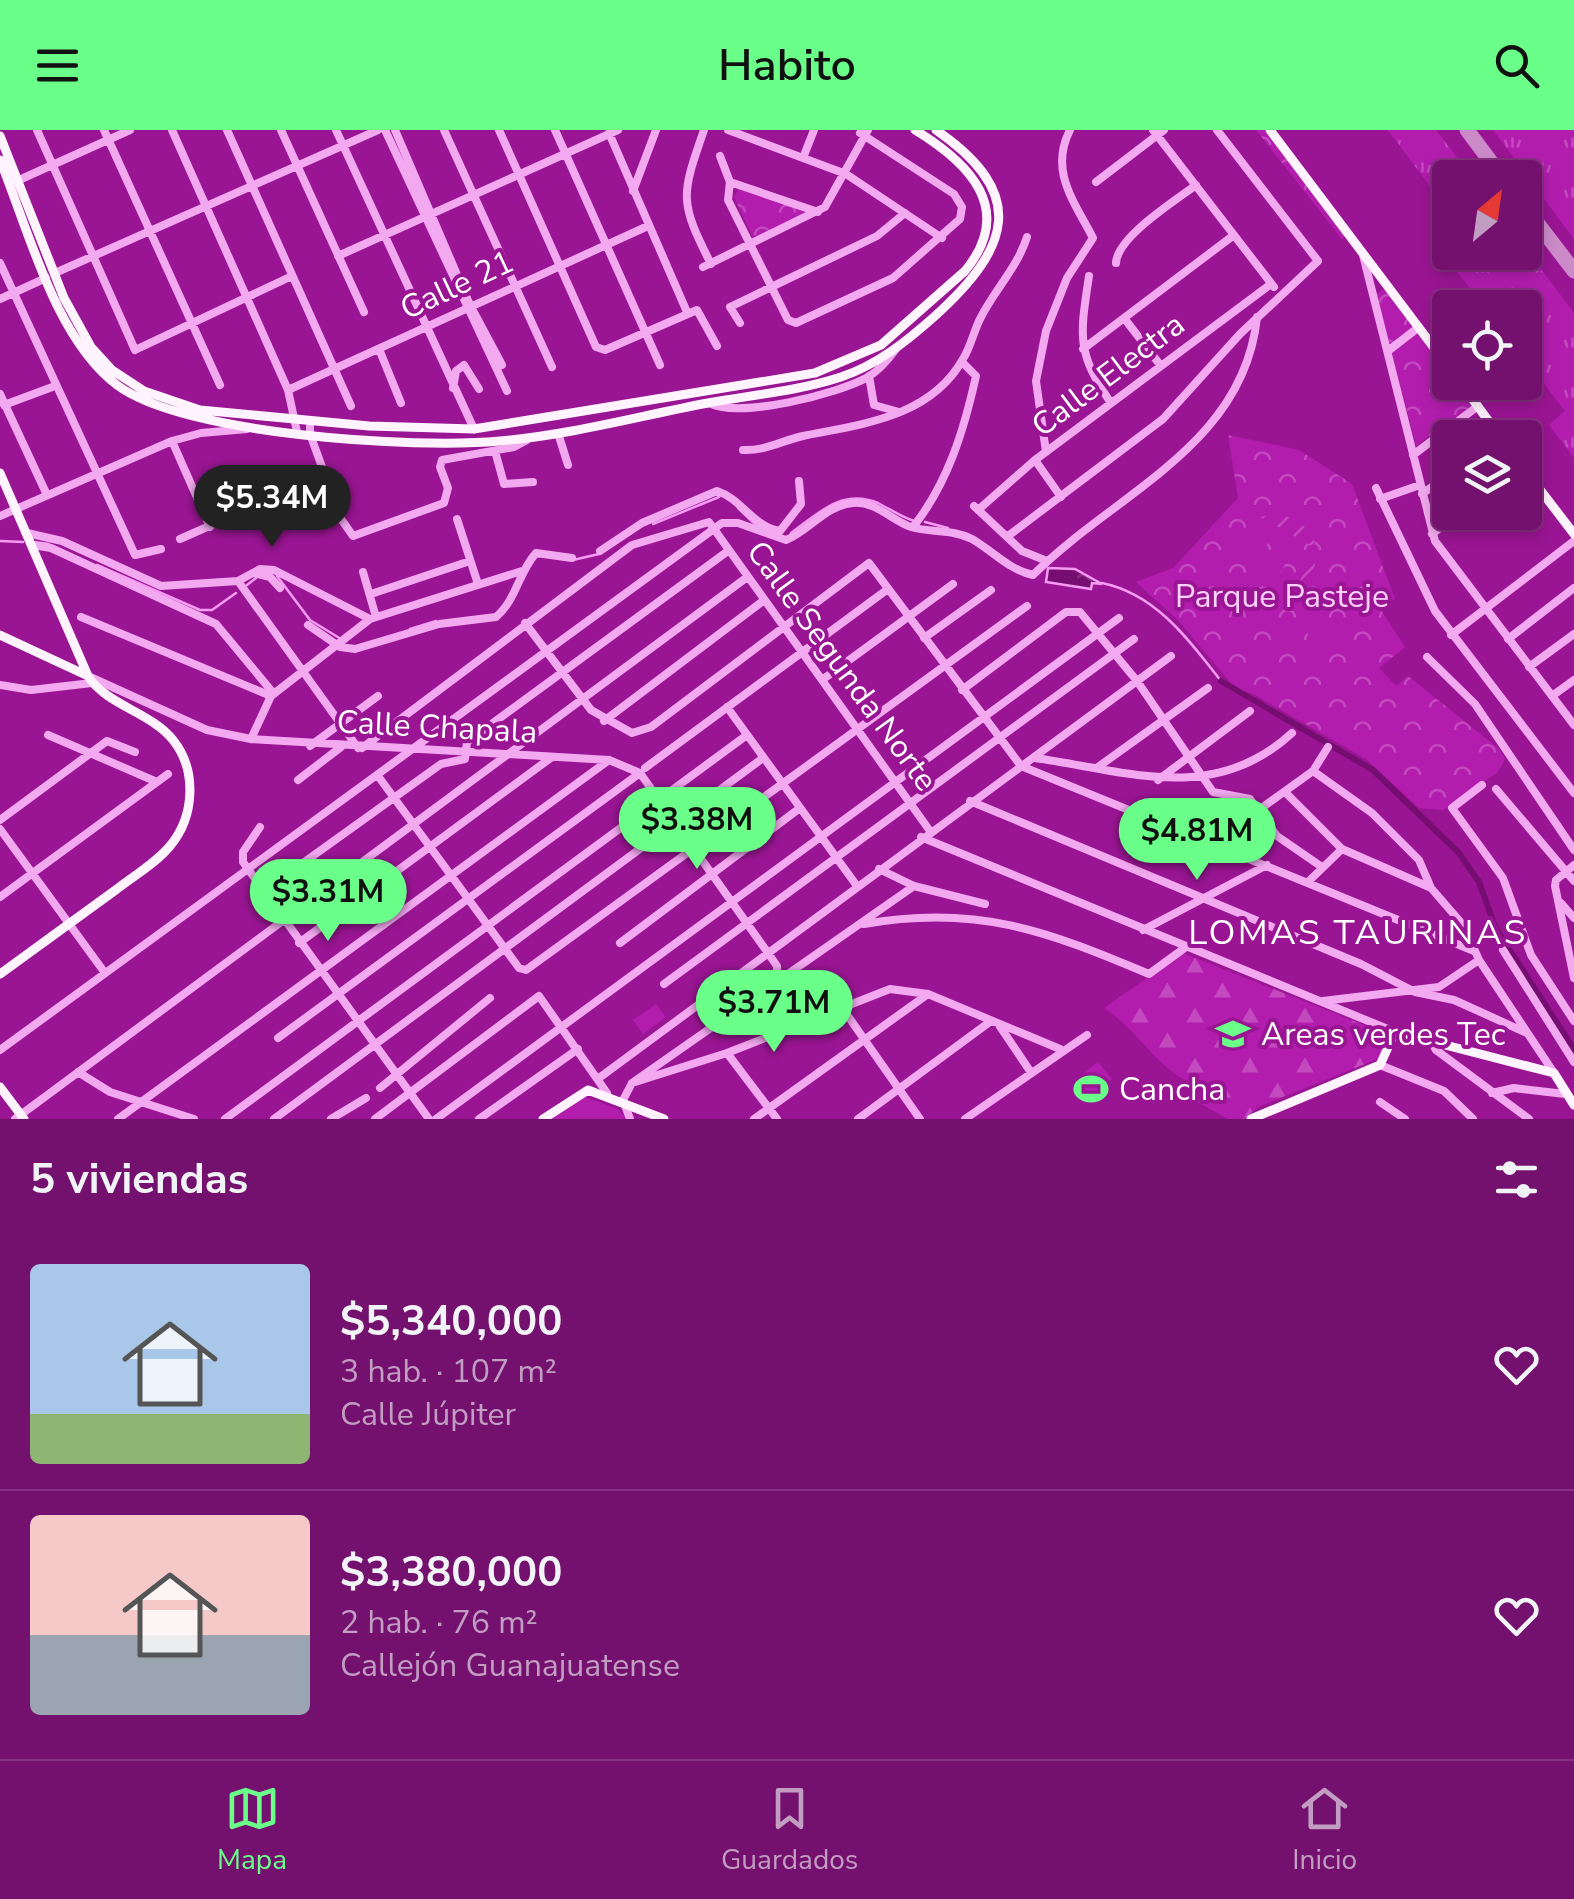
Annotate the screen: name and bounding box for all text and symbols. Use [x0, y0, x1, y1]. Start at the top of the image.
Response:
text: Habito [718, 35, 856, 96]
icon: menu [30, 38, 85, 93]
icon: search [1489, 38, 1544, 93]
north arrow [1432, 160, 1542, 270]
map controls [1432, 160, 1542, 530]
street label: Calle 21 [393, 240, 521, 330]
button: locate [1432, 290, 1542, 400]
street label: Calle Electra [1023, 303, 1193, 447]
button: layers [1432, 420, 1542, 530]
pin: $5.34M [191, 465, 353, 550]
text: $5.34M [216, 476, 328, 519]
street label: Calle Segunda Norte [737, 532, 947, 800]
park label: Parque Pasteje [1175, 575, 1389, 618]
street label: Calle Chapala [336, 700, 538, 754]
pin: $3.38M [616, 787, 778, 872]
text: $3.38M [641, 798, 753, 841]
pin: $4.81M [1116, 798, 1278, 883]
text: $4.81M [1141, 809, 1253, 852]
pin: $3.31M [247, 859, 409, 944]
text: $3.31M [272, 870, 384, 913]
district label: LOMAS TAURINAS [1188, 909, 1528, 956]
pin: $3.71M [693, 970, 855, 1055]
text: $3.71M [718, 981, 830, 1024]
place label: Areas verdes Tec [1261, 1013, 1506, 1056]
school or university icon: Areas verdes Tec [1214, 1015, 1252, 1053]
place label: Cancha [1119, 1068, 1225, 1111]
sports icon: Cancha [1072, 1070, 1110, 1108]
text: 5 viviendas [30, 1151, 248, 1208]
icon: filters [1489, 1152, 1544, 1207]
text: $5,340,000 [340, 1293, 562, 1350]
icon: home [110, 1304, 230, 1424]
icon: heart [1489, 1337, 1544, 1392]
text: 3 hab. · 107 m² [340, 1350, 557, 1393]
text: Calle Júpiter [340, 1393, 516, 1436]
text: $3,380,000 [340, 1544, 562, 1601]
icon: home [110, 1555, 230, 1675]
icon: heart [1489, 1588, 1544, 1643]
text: 2 hab. · 76 m² [340, 1601, 538, 1644]
text: Callejón Guanajuatense [340, 1644, 680, 1687]
tab: Mapa [217, 1781, 287, 1879]
tab: Guardados [721, 1781, 858, 1879]
tab: Inicio [1292, 1781, 1357, 1879]

